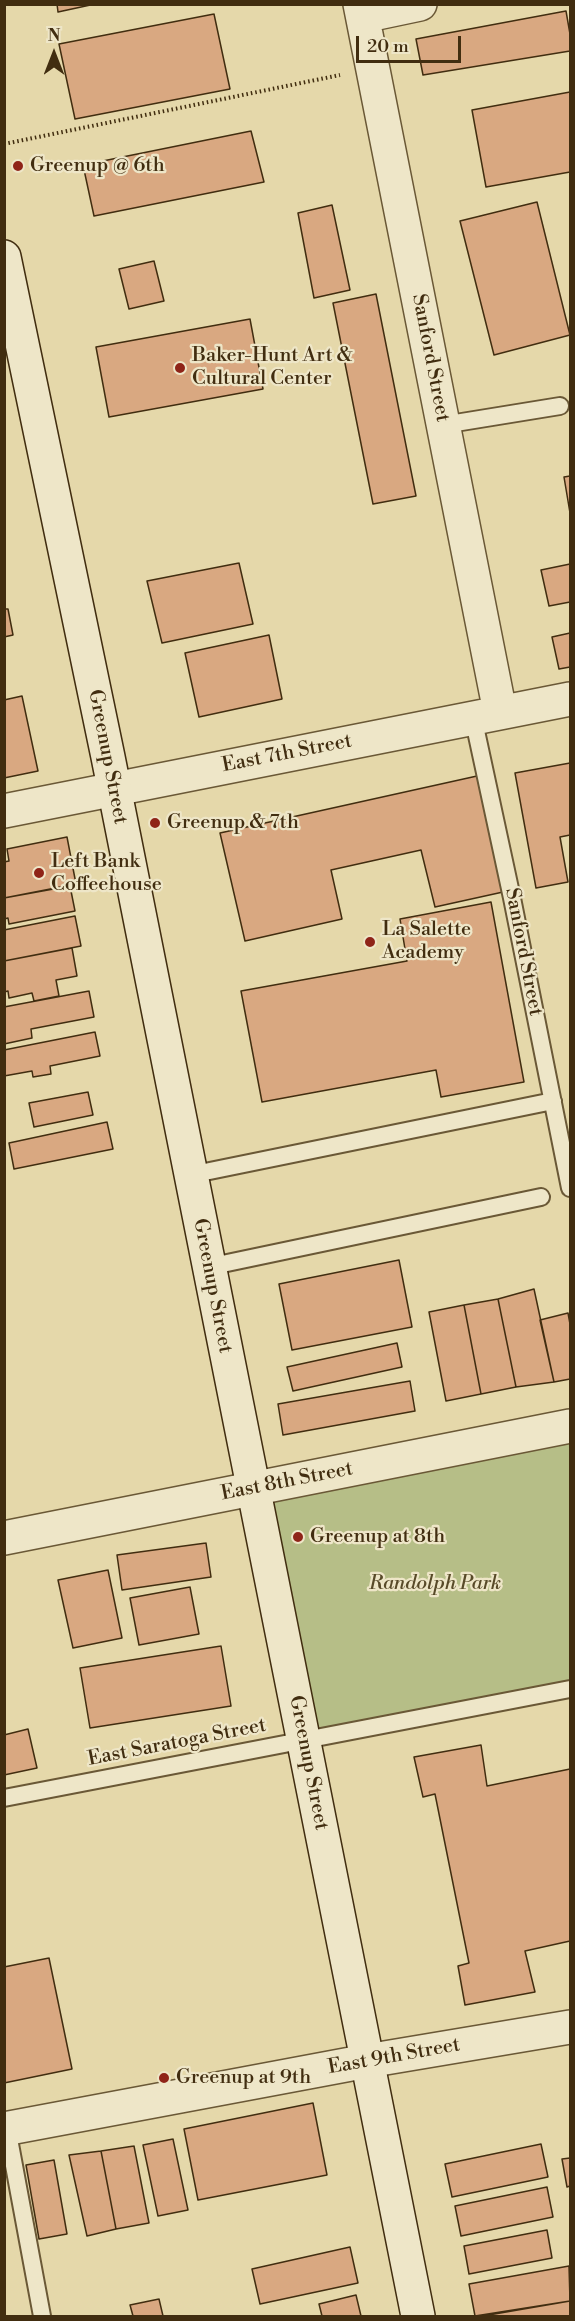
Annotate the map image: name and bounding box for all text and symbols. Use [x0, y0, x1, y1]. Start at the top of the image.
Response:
north arrow [24, 24, 84, 84]
scale bar [359, 24, 464, 62]
text: N [48, 26, 60, 46]
text: 20 m [367, 35, 409, 58]
place label: Greenup @ 6th [30, 154, 165, 178]
marker: Greenup @ 6th [11, 159, 25, 173]
street label: Sanford Street [406, 292, 454, 424]
place label: Baker-Hunt Art & Cultural Center [192, 344, 353, 391]
marker: Baker-Hunt Art & Cultural Center [173, 361, 187, 375]
street label: Greenup Street [82, 688, 132, 826]
street label: East 7th Street [220, 730, 354, 778]
place label: Greenup & 7th [167, 811, 299, 835]
marker: Greenup & 7th [148, 816, 162, 830]
place label: Left Bank Coffeehouse [51, 850, 162, 897]
marker: Left Bank Coffeehouse [32, 866, 46, 880]
street label: Sanford Street [499, 886, 547, 1018]
place label: La Salette Academy [382, 918, 471, 965]
marker: La Salette Academy [363, 935, 377, 949]
street label: Greenup Street [187, 1217, 237, 1355]
street label: East 8th Street [219, 1457, 355, 1507]
place label: Greenup at 8th [310, 1525, 445, 1549]
marker: Greenup at 8th [291, 1530, 305, 1544]
park label: Randolph Park [369, 1572, 501, 1596]
street label: Greenup Street [283, 1694, 333, 1832]
street label: East Saratoga Street [86, 1714, 268, 1772]
street label: East 9th Street [326, 2034, 462, 2080]
place label: Greenup at 9th [176, 2066, 311, 2090]
marker: Greenup at 9th [157, 2071, 171, 2085]

